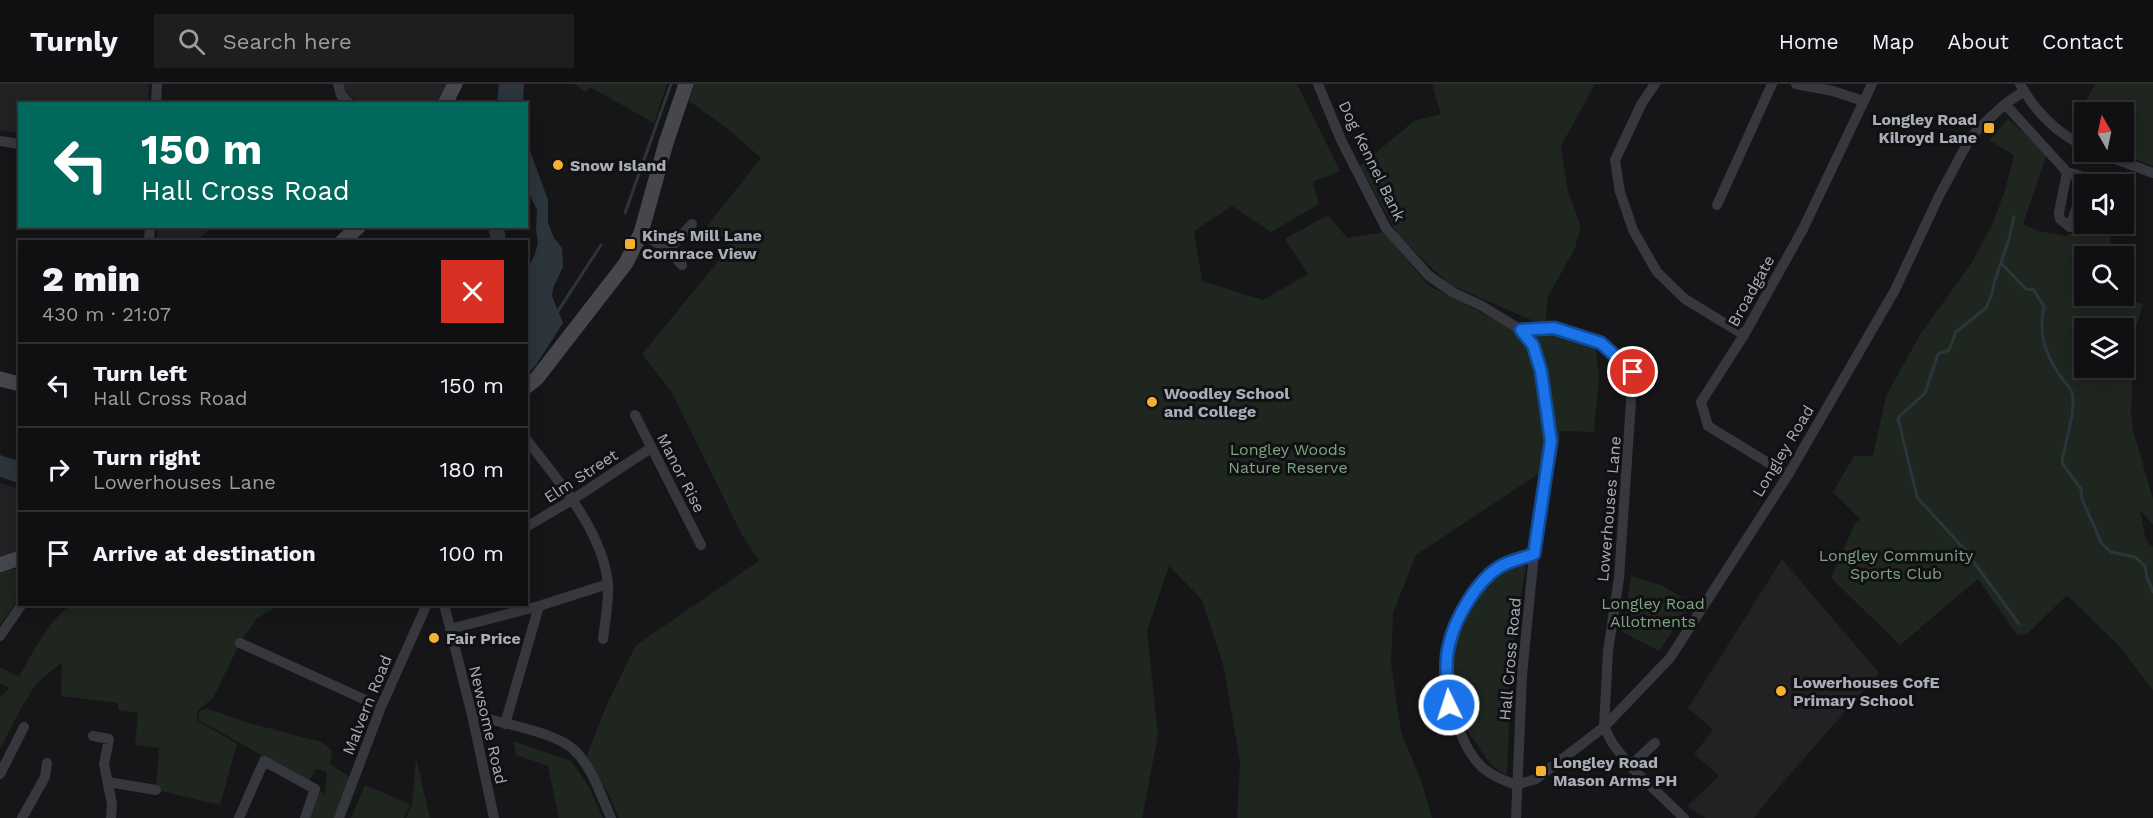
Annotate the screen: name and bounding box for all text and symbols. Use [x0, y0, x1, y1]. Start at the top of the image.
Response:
search box [154, 14, 574, 68]
text: Turnly [30, 25, 118, 58]
icon: search [175, 25, 208, 58]
text: Search here [223, 29, 352, 54]
text: Home [1779, 29, 1839, 54]
text: Map [1872, 29, 1915, 54]
text: About [1948, 29, 2009, 54]
text: Contact [2042, 29, 2123, 54]
street label: Dog Kennel Bank [1335, 98, 1409, 224]
north arrow [2074, 102, 2134, 162]
map controls [2074, 102, 2134, 378]
place label: Longley Road Kilroyd Lane [1872, 110, 1977, 147]
marker: Longley Road Kilroyd Lane [1982, 121, 1996, 135]
text: 150 m [141, 125, 262, 174]
icon: left [42, 126, 120, 204]
place label: Snow Island [570, 156, 666, 175]
marker: Snow Island [551, 158, 565, 172]
button: sound [2074, 174, 2134, 234]
text: Hall Cross Road [141, 175, 350, 207]
place label: Kings Mill Lane Cornrace View [642, 226, 762, 263]
marker: Kings Mill Lane Cornrace View [623, 237, 637, 251]
button: search [2074, 246, 2134, 306]
street label: Broadgate [1724, 252, 1778, 330]
text: 2 min [42, 258, 140, 300]
button: close [441, 260, 504, 323]
text: 430 m · 21:07 [42, 302, 171, 326]
button: layers [2074, 318, 2134, 378]
pin [1607, 346, 1658, 397]
icon: arrive [1616, 355, 1649, 388]
text: Turn left [93, 361, 187, 386]
icon: left [42, 369, 75, 402]
text: 150 m [440, 373, 504, 398]
place label: Woodley School and College [1164, 384, 1290, 421]
text: Hall Cross Road [93, 386, 248, 410]
marker: Woodley School and College [1145, 395, 1159, 409]
street label: Longley Road [1748, 402, 1818, 500]
street label: Manor Rise [653, 430, 709, 516]
street label: Lowerhouses Lane [1593, 435, 1625, 583]
park label: Longley Woods Nature Reserve [1228, 440, 1348, 477]
text: Turn right [93, 445, 200, 470]
street label: Elm Street [541, 445, 622, 507]
icon: right [42, 453, 75, 486]
text: 180 m [440, 457, 504, 482]
text: Lowerhouses Lane [93, 470, 276, 494]
icon: arrive [42, 537, 75, 570]
text: Arrive at destination [93, 541, 316, 566]
text: 100 m [440, 541, 504, 566]
park label: Longley Community Sports Club [1819, 546, 1974, 583]
park label: Longley Road Allotments [1601, 594, 1705, 631]
street label: Hall Cross Road [1495, 597, 1525, 721]
place label: Fair Price [446, 629, 521, 648]
marker: Fair Price [427, 631, 441, 645]
street label: Malvern Road [338, 652, 396, 758]
street label: Newsome Road [465, 664, 511, 786]
position arrow [1417, 673, 1481, 737]
place label: Lowerhouses CofE Primary School [1793, 673, 1940, 710]
marker: Lowerhouses CofE Primary School [1774, 684, 1788, 698]
place label: Longley Road Mason Arms PH [1553, 753, 1677, 790]
marker: Longley Road Mason Arms PH [1534, 764, 1548, 778]

